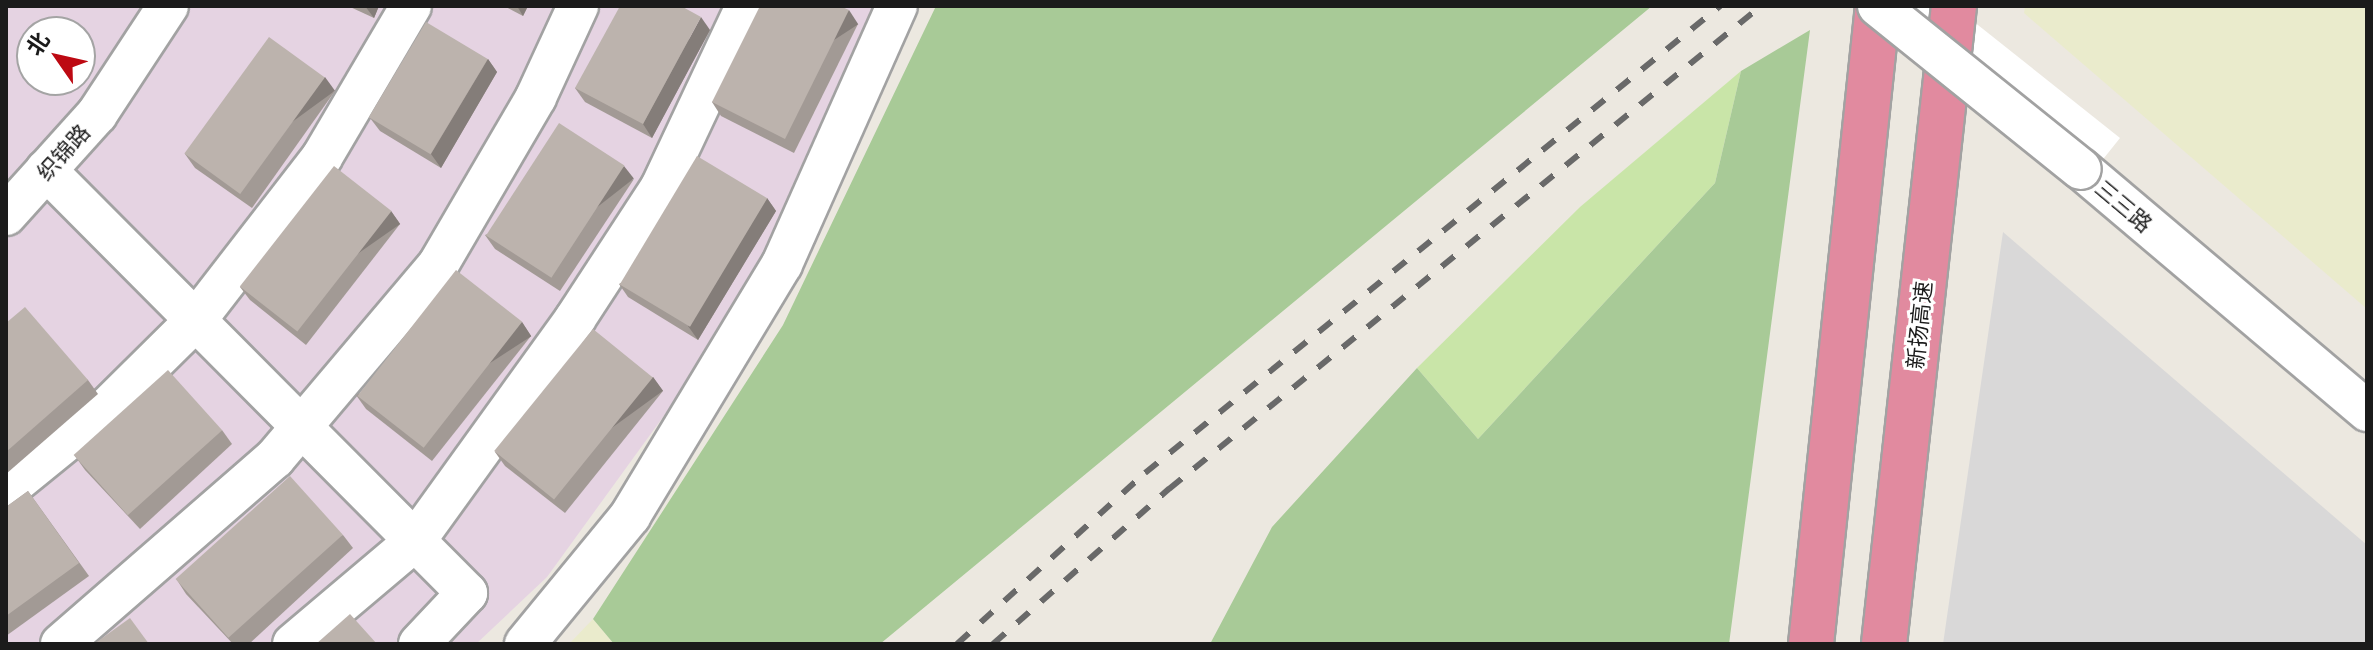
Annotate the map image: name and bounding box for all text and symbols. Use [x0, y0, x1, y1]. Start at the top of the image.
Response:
north arrow [16, 16, 96, 96]
text: 北 [20, 27, 55, 60]
street label: 织锦路 [31, 119, 95, 185]
street label: 三三路 [2090, 175, 2158, 237]
street label: 新扬高速 [1901, 280, 1937, 370]

